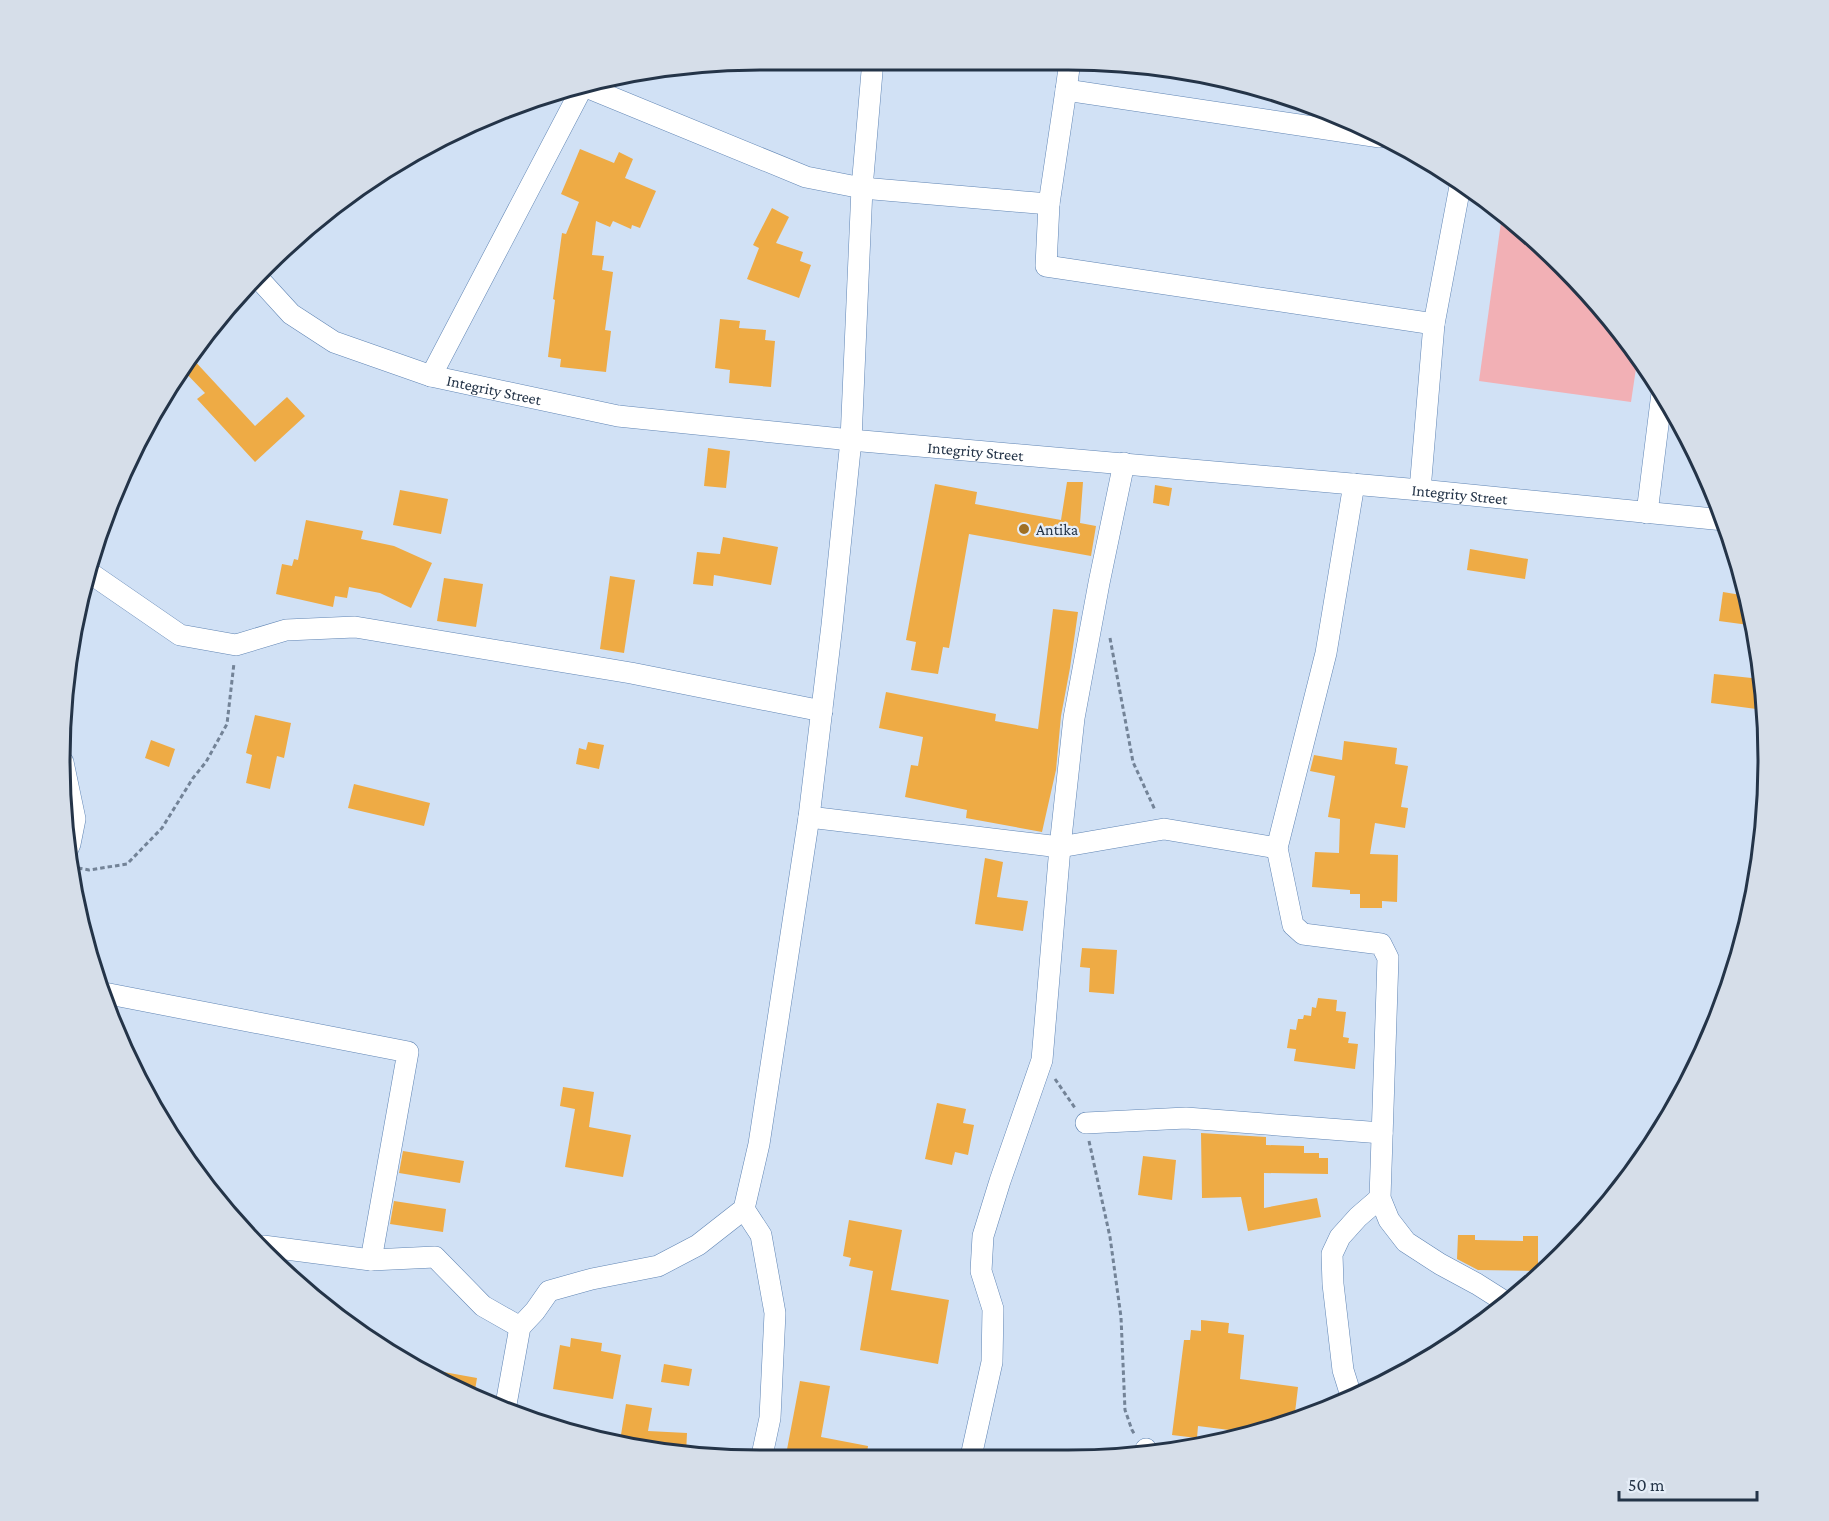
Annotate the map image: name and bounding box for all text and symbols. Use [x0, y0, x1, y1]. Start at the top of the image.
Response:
street label: Integrity Street [445, 372, 544, 409]
street label: Integrity Street [927, 439, 1025, 464]
street label: Integrity Street [1411, 481, 1509, 508]
place label: Antika [1036, 521, 1079, 538]
marker: Antika [1017, 522, 1031, 536]
scale bar [1619, 1464, 1757, 1502]
text: 50 m [1628, 1475, 1665, 1495]

